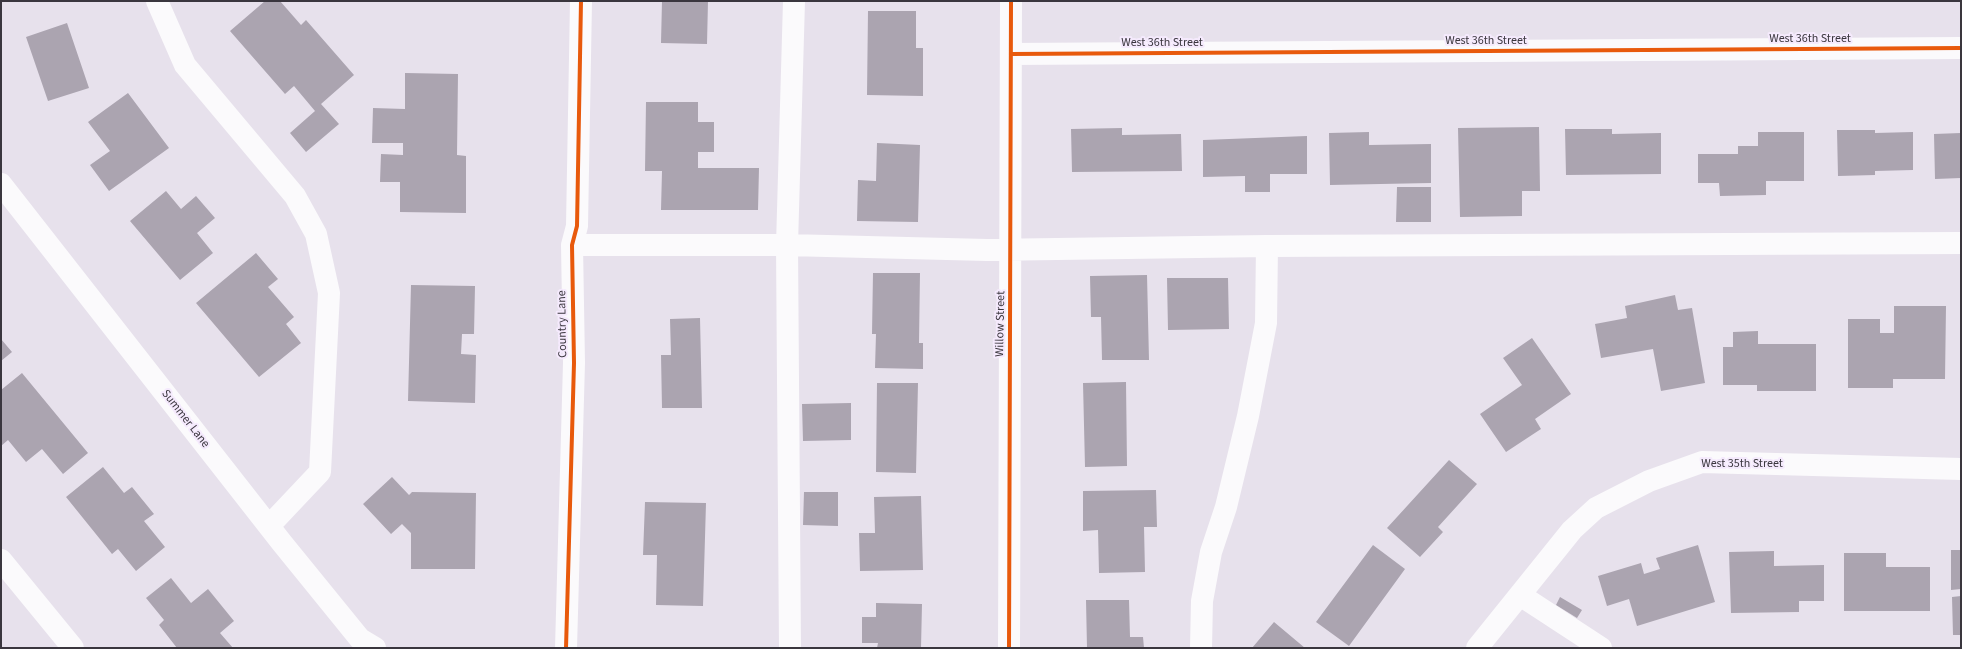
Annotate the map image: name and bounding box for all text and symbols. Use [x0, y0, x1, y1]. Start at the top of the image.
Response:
street label: West 36th Street [1769, 32, 1851, 46]
street label: West 36th Street [1445, 34, 1527, 48]
street label: West 36th Street [1121, 36, 1203, 50]
street label: Country Lane [555, 290, 571, 358]
street label: Willow Street [993, 291, 1009, 357]
street label: Summer Lane [158, 387, 212, 451]
street label: West 35th Street [1701, 457, 1783, 471]

